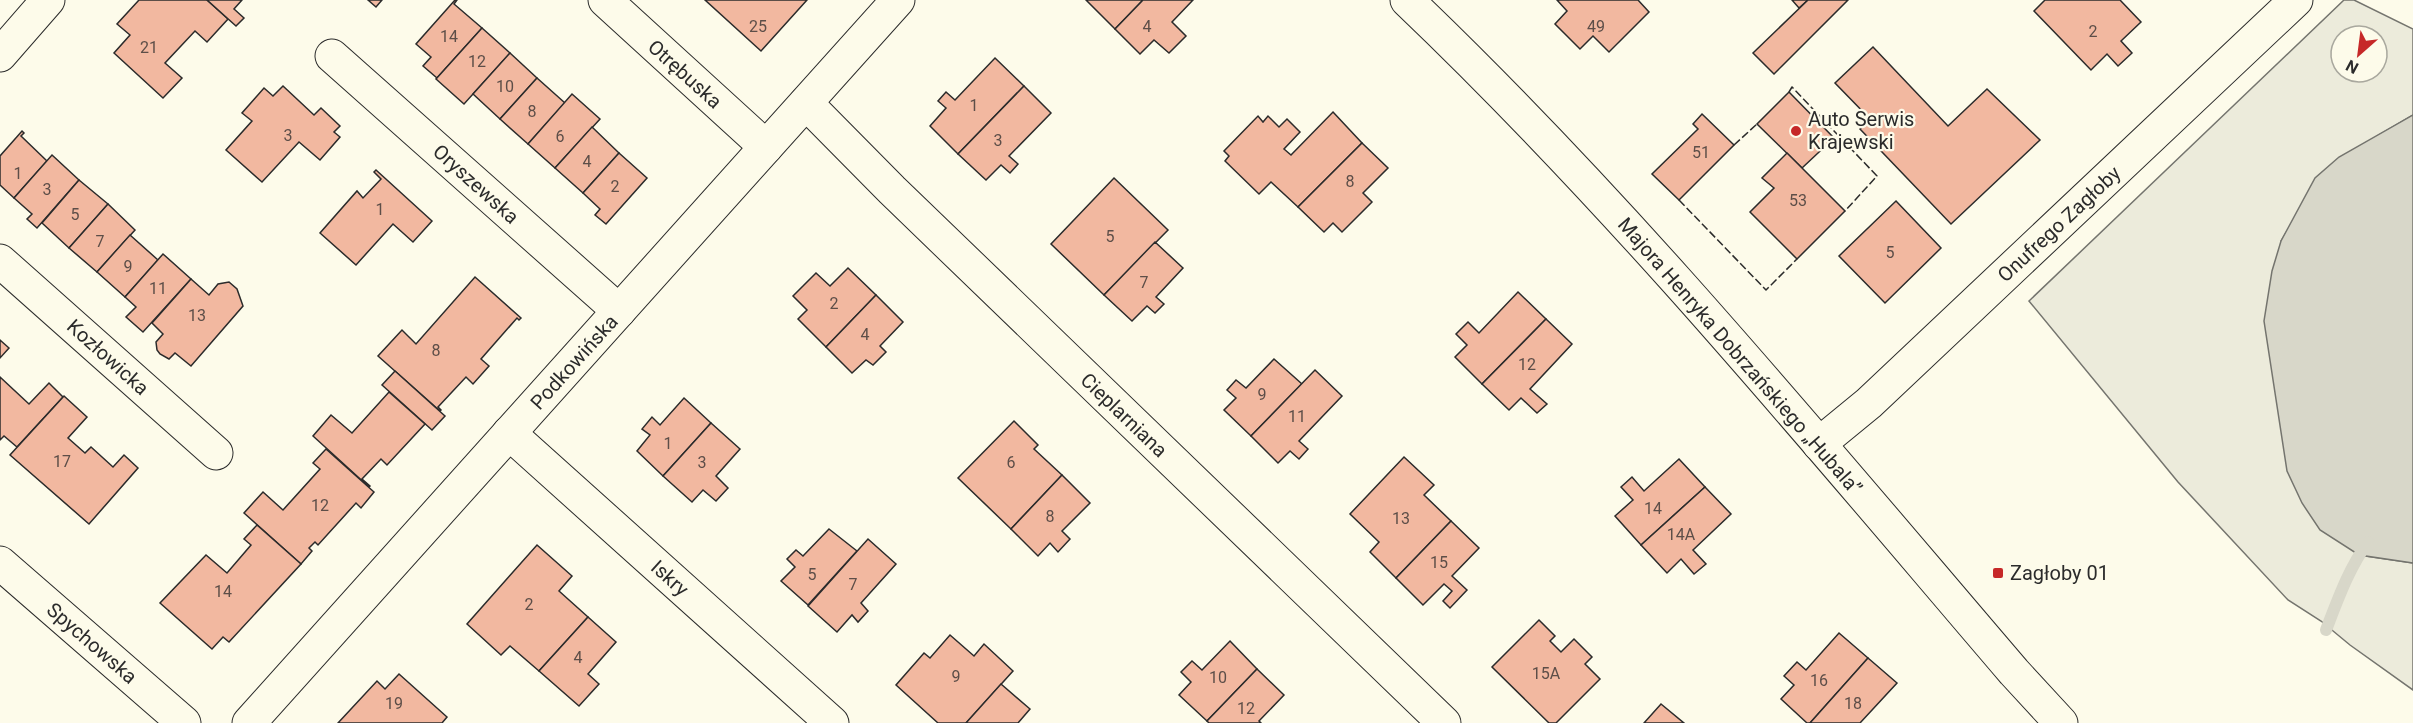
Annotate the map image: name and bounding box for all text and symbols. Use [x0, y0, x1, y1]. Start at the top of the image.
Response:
house number: 25 [749, 17, 767, 36]
house number: 4 [1143, 17, 1152, 36]
house number: 49 [1587, 17, 1605, 36]
house number: 2 [2089, 22, 2098, 41]
north arrow [2329, 24, 2389, 84]
house number: 14 [440, 27, 458, 46]
street label: Otrębuska [643, 35, 727, 113]
house number: 21 [140, 38, 158, 57]
house number: 12 [468, 52, 486, 71]
text: N [2343, 56, 2362, 78]
house number: 10 [496, 77, 514, 96]
house number: 1 [970, 96, 979, 115]
house number: 8 [528, 102, 537, 121]
place label: Auto Serwis Krajewski [1808, 107, 1914, 154]
marker: Auto Serwis Krajewski [1789, 124, 1803, 138]
house number: 3 [284, 126, 293, 145]
house number: 6 [556, 127, 565, 146]
house number: 3 [994, 131, 1003, 150]
street label: Oryszewska [428, 139, 524, 229]
house number: 51 [1692, 143, 1710, 162]
house number: 4 [583, 152, 592, 171]
street label: Onufrego Zagłoby [1993, 161, 2126, 287]
house number: 1 [14, 164, 23, 183]
house number: 8 [1346, 172, 1355, 191]
house number: 2 [611, 177, 620, 196]
house number: 3 [43, 180, 52, 199]
house number: 53 [1789, 191, 1807, 210]
house number: 1 [376, 200, 385, 219]
house number: 5 [71, 205, 80, 224]
street label: Majora Henryka Dobrzańskiego „Hubala” [1613, 212, 1867, 500]
house number: 5 [1106, 227, 1115, 246]
house number: 7 [96, 232, 105, 251]
house number: 5 [1886, 243, 1895, 262]
house number: 9 [124, 257, 133, 276]
house number: 7 [1140, 273, 1149, 292]
house number: 11 [149, 279, 167, 298]
house number: 2 [830, 294, 839, 313]
house number: 13 [188, 306, 206, 325]
street label: Podkowińska [525, 310, 623, 414]
street label: Kozłowicka [62, 314, 154, 400]
house number: 4 [861, 325, 870, 344]
house number: 8 [432, 341, 441, 360]
house number: 12 [1518, 355, 1536, 374]
street label: Cieplarniana [1076, 368, 1172, 462]
house number: 9 [1258, 385, 1267, 404]
house number: 11 [1288, 407, 1306, 426]
house number: 1 [664, 434, 673, 453]
house number: 17 [53, 452, 71, 471]
house number: 3 [698, 453, 707, 472]
house number: 6 [1007, 453, 1016, 472]
house number: 12 [311, 496, 329, 515]
house number: 14 [1644, 499, 1662, 518]
house number: 8 [1046, 507, 1055, 526]
house number: 13 [1392, 509, 1410, 528]
house number: 14A [1667, 525, 1696, 544]
house number: 15 [1430, 553, 1448, 572]
street label: Iskry [646, 555, 694, 601]
place label: Zagłoby 01 [2010, 561, 2109, 585]
house number: 5 [808, 565, 817, 584]
marker: Zagłoby 01 [1991, 566, 2005, 580]
house number: 7 [849, 575, 858, 594]
house number: 14 [214, 582, 232, 601]
house number: 2 [525, 595, 534, 614]
street label: Spychowska [42, 597, 142, 689]
house number: 4 [574, 648, 583, 667]
house number: 15A [1532, 664, 1561, 683]
house number: 9 [952, 667, 961, 686]
house number: 10 [1209, 668, 1227, 687]
house number: 16 [1810, 671, 1828, 690]
house number: 19 [385, 694, 403, 713]
house number: 18 [1844, 694, 1862, 713]
house number: 12 [1237, 699, 1255, 718]

